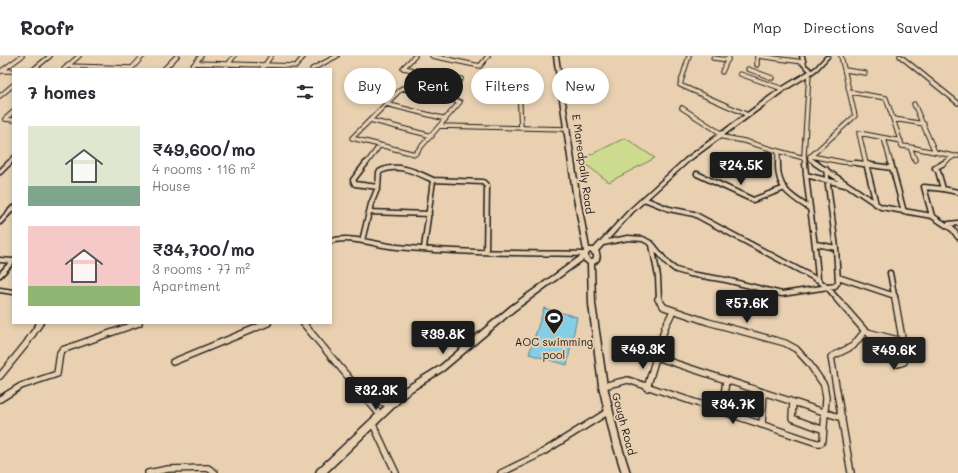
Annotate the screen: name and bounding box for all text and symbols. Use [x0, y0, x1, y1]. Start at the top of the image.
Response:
text: Roofr [20, 15, 74, 40]
text: Map [753, 18, 781, 37]
text: Directions [803, 18, 874, 37]
text: Saved [896, 18, 938, 37]
chip: Buy [344, 68, 396, 104]
chip: Rent [404, 68, 463, 104]
chip: Filters [471, 68, 544, 104]
chip: New [552, 68, 609, 104]
text: 7 homes [28, 81, 96, 103]
icon: filters [294, 81, 316, 103]
street label: E Maredpally Road [569, 113, 598, 215]
text: ₹49,600/mo [152, 138, 255, 160]
icon: home [60, 142, 108, 190]
pin: ₹24.5K [708, 152, 774, 186]
text: ₹24.5K [719, 156, 763, 173]
text: 4 rooms · 116 m² [152, 160, 255, 177]
text: House [152, 177, 190, 194]
text: ₹34,700/mo [152, 238, 255, 260]
icon: home [60, 242, 108, 290]
text: 3 rooms · 77 m² [152, 260, 250, 277]
text: Apartment [152, 277, 221, 294]
pin: ₹57.6K [714, 290, 780, 324]
text: ₹57.6K [725, 294, 769, 311]
sports icon: AOC swimming pool [543, 307, 565, 335]
pin: ₹39.8K [410, 321, 476, 355]
text: ₹39.8K [421, 325, 465, 342]
place label: AOC swimming pool [515, 334, 593, 362]
pin: ₹49.3K [610, 336, 676, 370]
pin: ₹49.6K [861, 337, 927, 371]
text: ₹49.3K [620, 340, 666, 357]
text: ₹49.6K [871, 341, 917, 358]
pin: ₹32.3K [343, 377, 409, 411]
text: ₹32.3K [354, 381, 398, 398]
street label: Gough Road [609, 391, 640, 457]
pin: ₹34.7K [700, 391, 766, 425]
text: ₹34.7K [711, 395, 755, 412]

